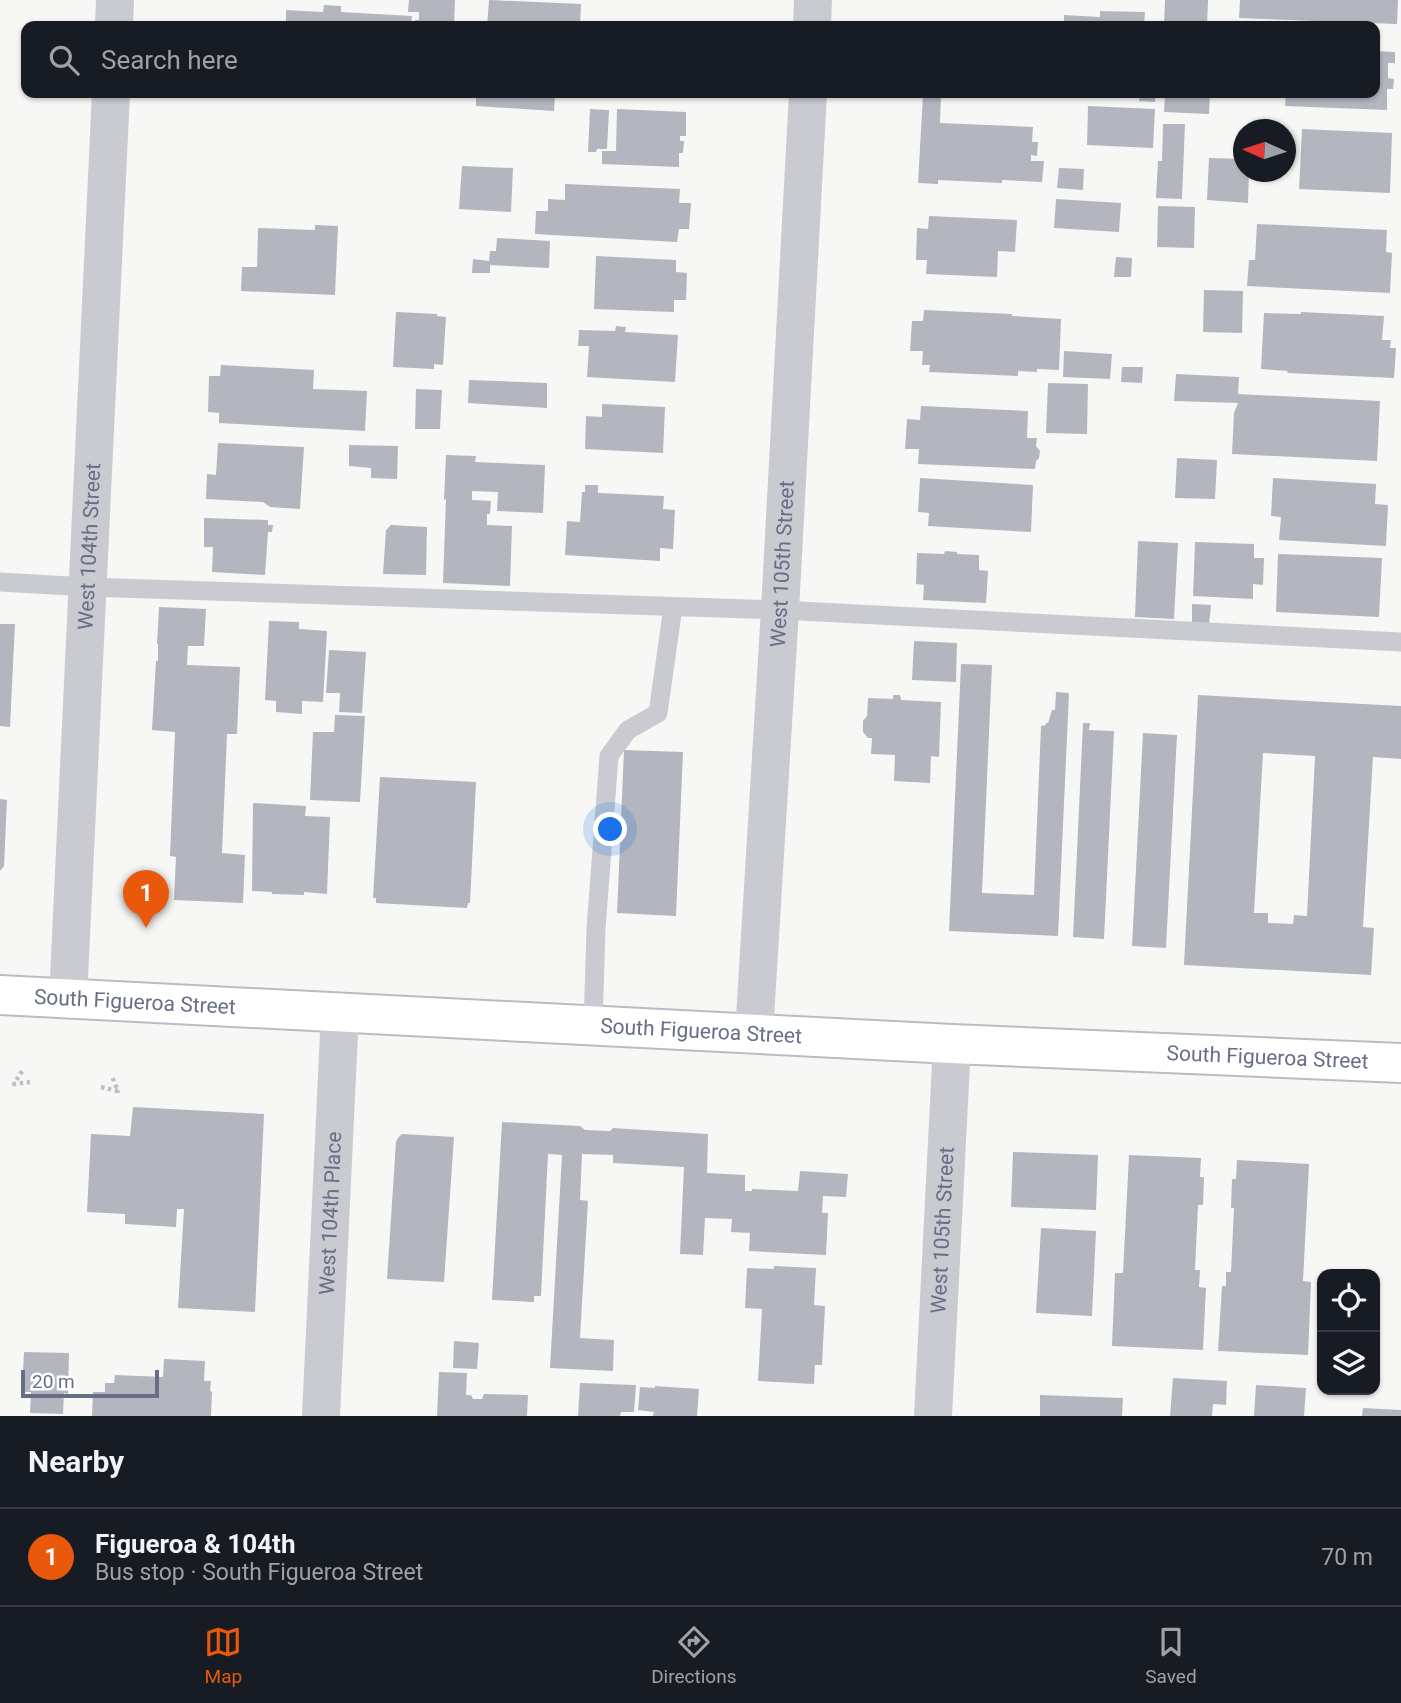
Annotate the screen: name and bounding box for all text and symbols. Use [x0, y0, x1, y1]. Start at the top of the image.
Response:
search box [21, 21, 1380, 98]
icon: search [45, 41, 83, 79]
text: Search here [101, 45, 238, 75]
north arrow [1233, 119, 1296, 182]
street label: West 104th Street [74, 462, 105, 630]
street label: West 105th Street [766, 480, 799, 648]
your location [593, 812, 627, 846]
pin: 1 [123, 870, 169, 928]
street label: South Figueroa Street [33, 985, 236, 1019]
street label: South Figueroa Street [600, 1014, 803, 1048]
street label: South Figueroa Street [1166, 1041, 1369, 1074]
street label: West 104th Place [315, 1131, 346, 1295]
street label: West 105th Street [926, 1146, 959, 1314]
map controls [1317, 1269, 1380, 1395]
button: locate [1317, 1269, 1380, 1332]
button: layers [1317, 1332, 1380, 1395]
scale bar [21, 1367, 159, 1399]
text: 20 m [32, 1370, 75, 1393]
text: Nearby [28, 1444, 124, 1479]
text: Figueroa & 104th [95, 1529, 295, 1559]
text: 1 [44, 1544, 58, 1571]
text: 70 m [1321, 1544, 1373, 1571]
text: Bus stop · South Figueroa Street [95, 1559, 423, 1586]
tab: Map [204, 1623, 242, 1688]
tab: Directions [651, 1623, 736, 1688]
tab: Saved [1145, 1623, 1197, 1688]

